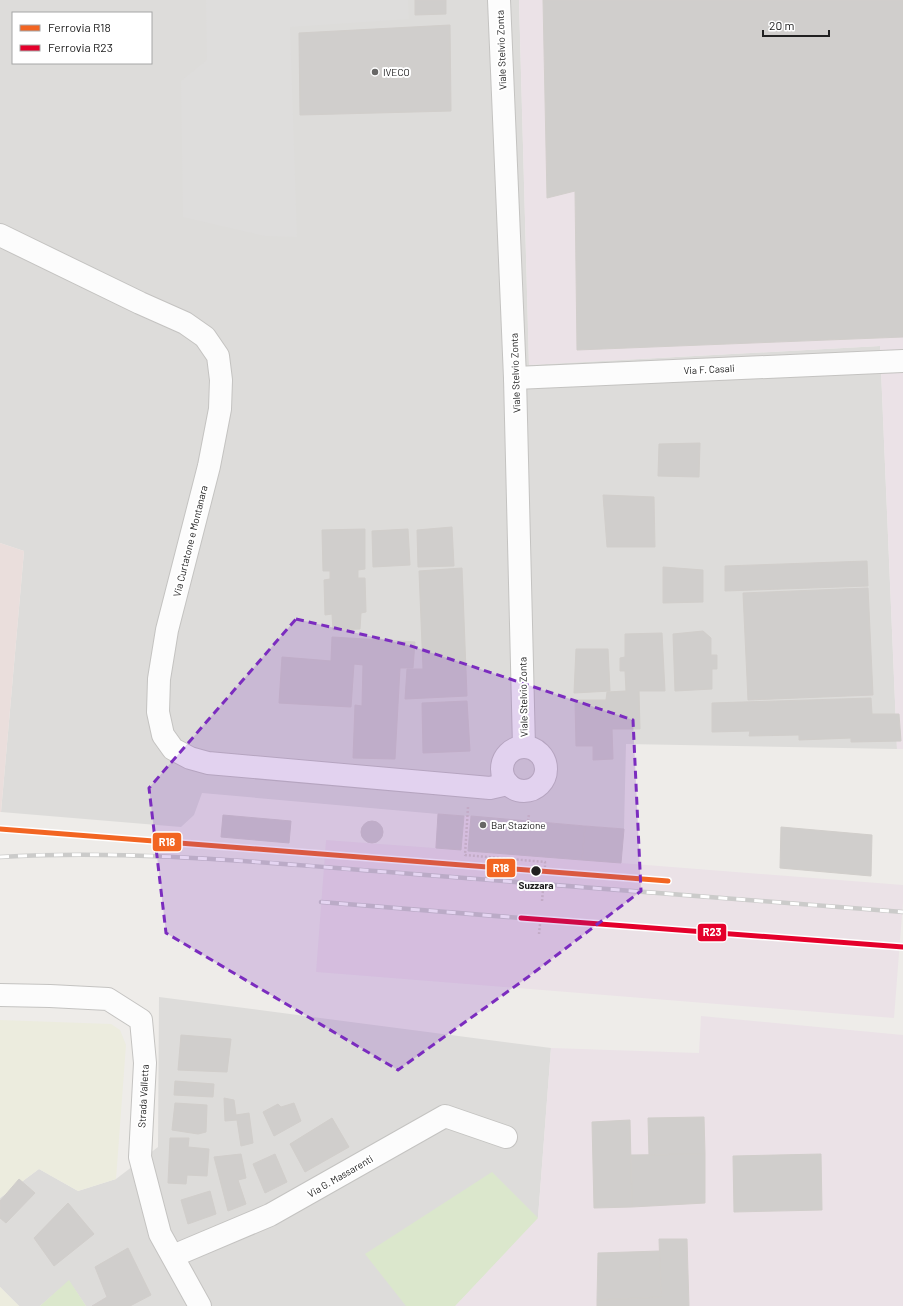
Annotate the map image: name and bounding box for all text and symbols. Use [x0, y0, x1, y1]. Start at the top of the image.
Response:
street label: Viale Stelvio Zonta [494, 10, 508, 90]
legend [12, 12, 152, 64]
scale bar [763, 12, 829, 38]
text: 20 m [769, 18, 795, 32]
text: Ferrovia R18 [48, 20, 111, 34]
text: Ferrovia R23 [48, 40, 113, 54]
place label: IVECO [383, 66, 410, 78]
marker: IVECO [370, 67, 380, 77]
street label: Viale Stelvio Zonta [508, 333, 522, 413]
street label: Via F. Casali [683, 362, 735, 376]
street label: Via Curtatone e Montanara [170, 484, 210, 598]
street label: Viale Stelvio Zonta [516, 657, 530, 737]
place label: Bar Stazione [491, 819, 546, 831]
marker: Bar Stazione [478, 820, 488, 830]
line badge: R18 [152, 832, 182, 852]
text: R18 [159, 835, 175, 848]
line badge: R18 [486, 858, 516, 878]
text: R18 [493, 861, 509, 874]
marker: Suzzara [529, 864, 543, 878]
place label: Suzzara [519, 879, 553, 891]
line badge: R23 [697, 923, 727, 942]
text: R23 [703, 925, 721, 938]
street label: Strada Valletta [135, 1064, 151, 1128]
street label: Via G. Massarenti [305, 1152, 375, 1200]

